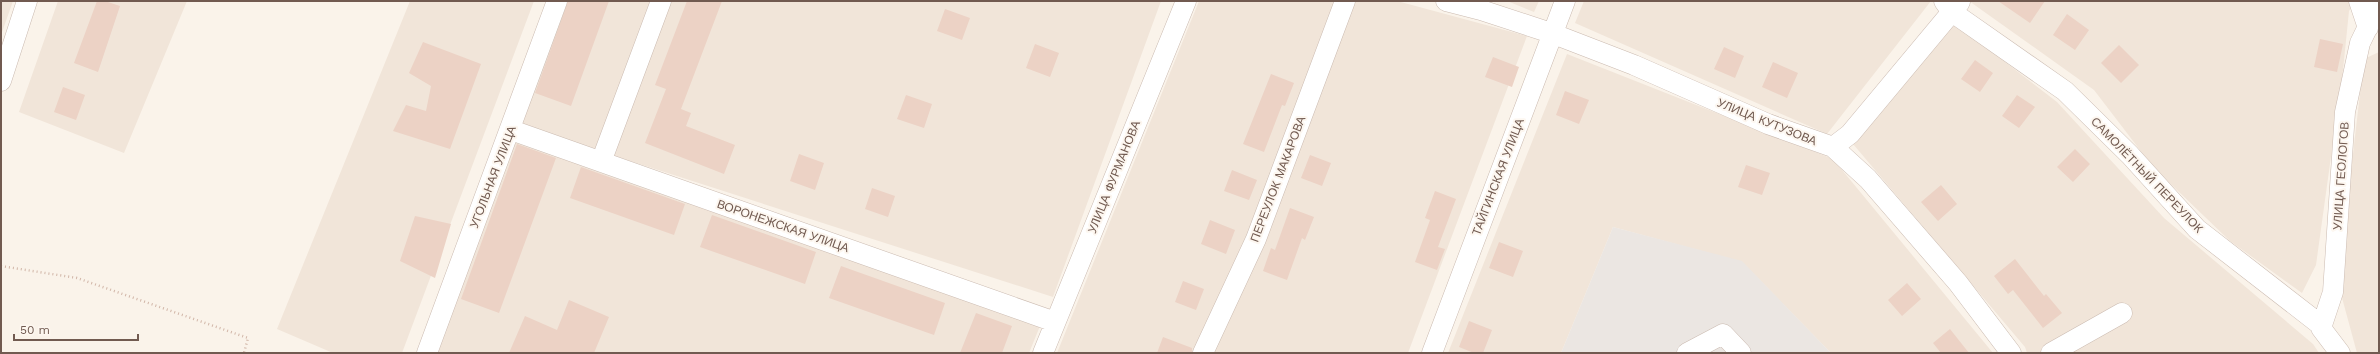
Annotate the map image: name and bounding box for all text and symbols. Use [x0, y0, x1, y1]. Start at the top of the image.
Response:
street label: УЛИЦА КУТУЗОВА [1715, 96, 1819, 148]
street label: ПЕРЕУЛОК МАКАРОВА [1247, 114, 1309, 244]
street label: САМОЛЁТНЫЙ ПЕРЕУЛОК [2088, 114, 2207, 236]
street label: ТАЙГИНСКАЯ УЛИЦА [1468, 116, 1527, 238]
street label: УЛИЦА ФУРМАНОВА [1085, 119, 1143, 235]
street label: УЛИЦА ГЕОЛОГОВ [2330, 121, 2352, 231]
street label: УГОЛЬНАЯ УЛИЦА [467, 124, 519, 230]
street label: ВОРОНЕЖСКАЯ УЛИЦА [715, 197, 851, 255]
scale bar [14, 316, 138, 342]
text: 50 m [20, 323, 50, 337]

